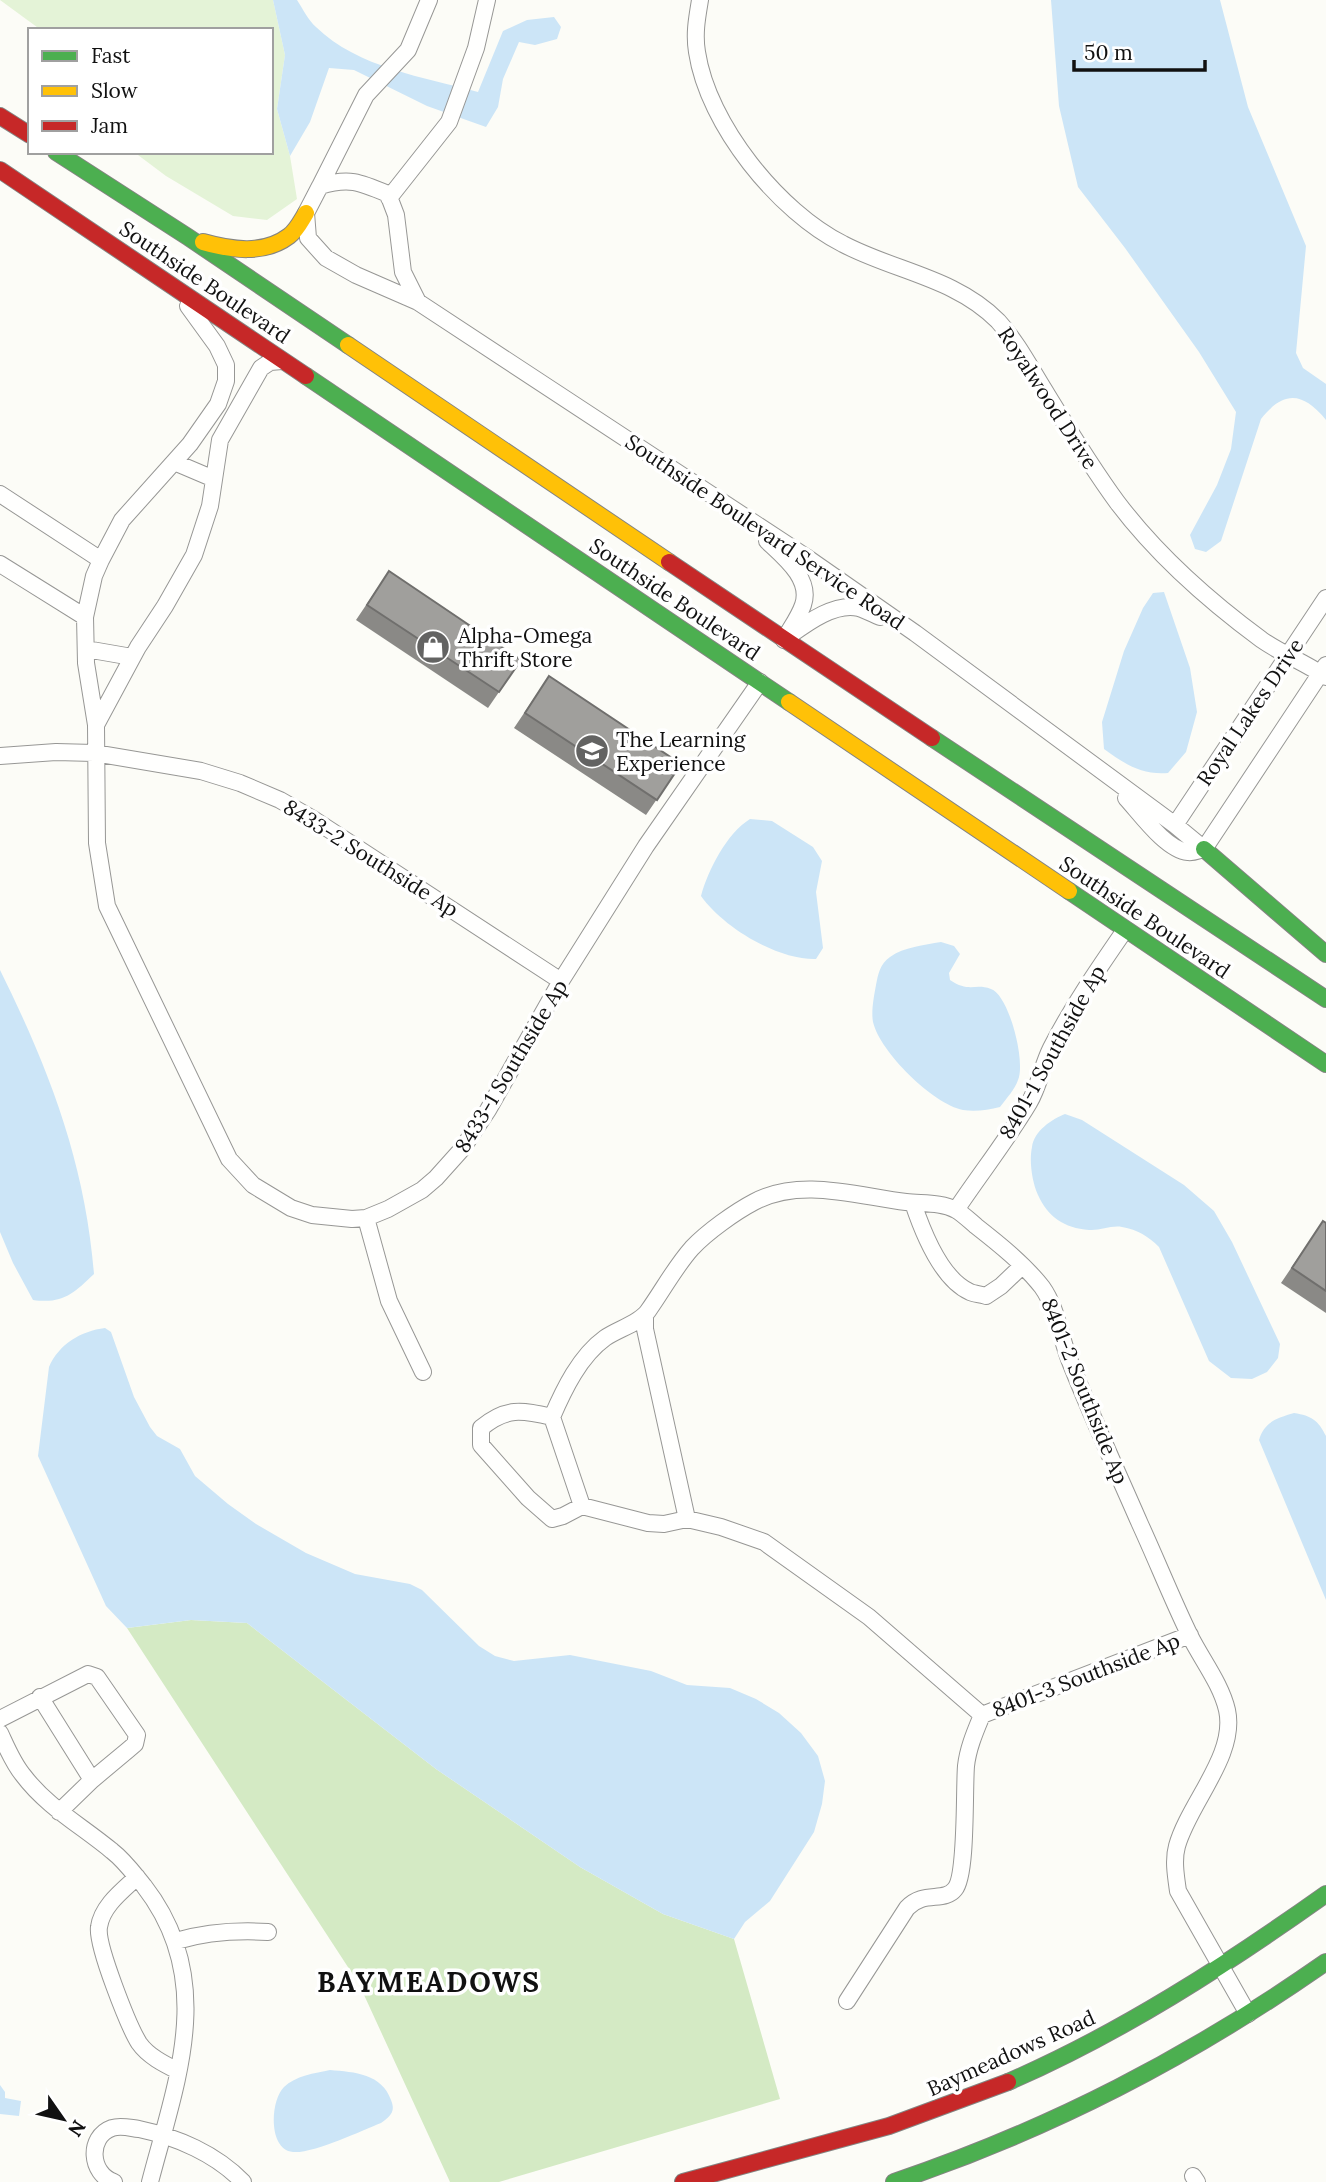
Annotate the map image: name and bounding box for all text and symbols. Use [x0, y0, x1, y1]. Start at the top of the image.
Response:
legend [28, 28, 273, 154]
scale bar [1074, 28, 1205, 72]
text: 50 m [1084, 39, 1133, 66]
text: Fast [91, 42, 131, 69]
text: Slow [91, 77, 138, 104]
text: Jam [90, 112, 128, 139]
street label: Southside Boulevard [114, 215, 296, 349]
street label: Royalwood Drive [992, 322, 1104, 474]
street label: Southside Boulevard Service Road [621, 429, 909, 635]
street label: Southside Boulevard [585, 533, 765, 665]
place label: Alpha-Omega Thrift Store [457, 622, 593, 673]
shop icon: Alpha-Omega Thrift Store [414, 628, 452, 666]
street label: Royal Lakes Drive [1191, 633, 1309, 791]
place label: The Learning Experience [616, 726, 746, 777]
school or university icon: The Learning Experience [573, 732, 611, 770]
street label: 8433-2 Southside Ap [279, 793, 463, 923]
street label: Southside Boulevard [1054, 850, 1236, 984]
street label: 8401-1 Southside Ap [993, 960, 1111, 1144]
street label: 8433-1 Southside Ap [449, 974, 573, 1158]
street label: 8401-2 Southside Ap [1035, 1294, 1135, 1488]
street label: 8401-3 Southside Ap [988, 1627, 1184, 1723]
district label: BAYMEADOWS [317, 1964, 541, 2000]
street label: Baymeadows Road [923, 2004, 1099, 2102]
north arrow [28, 2084, 98, 2154]
text: N [63, 2116, 91, 2142]

